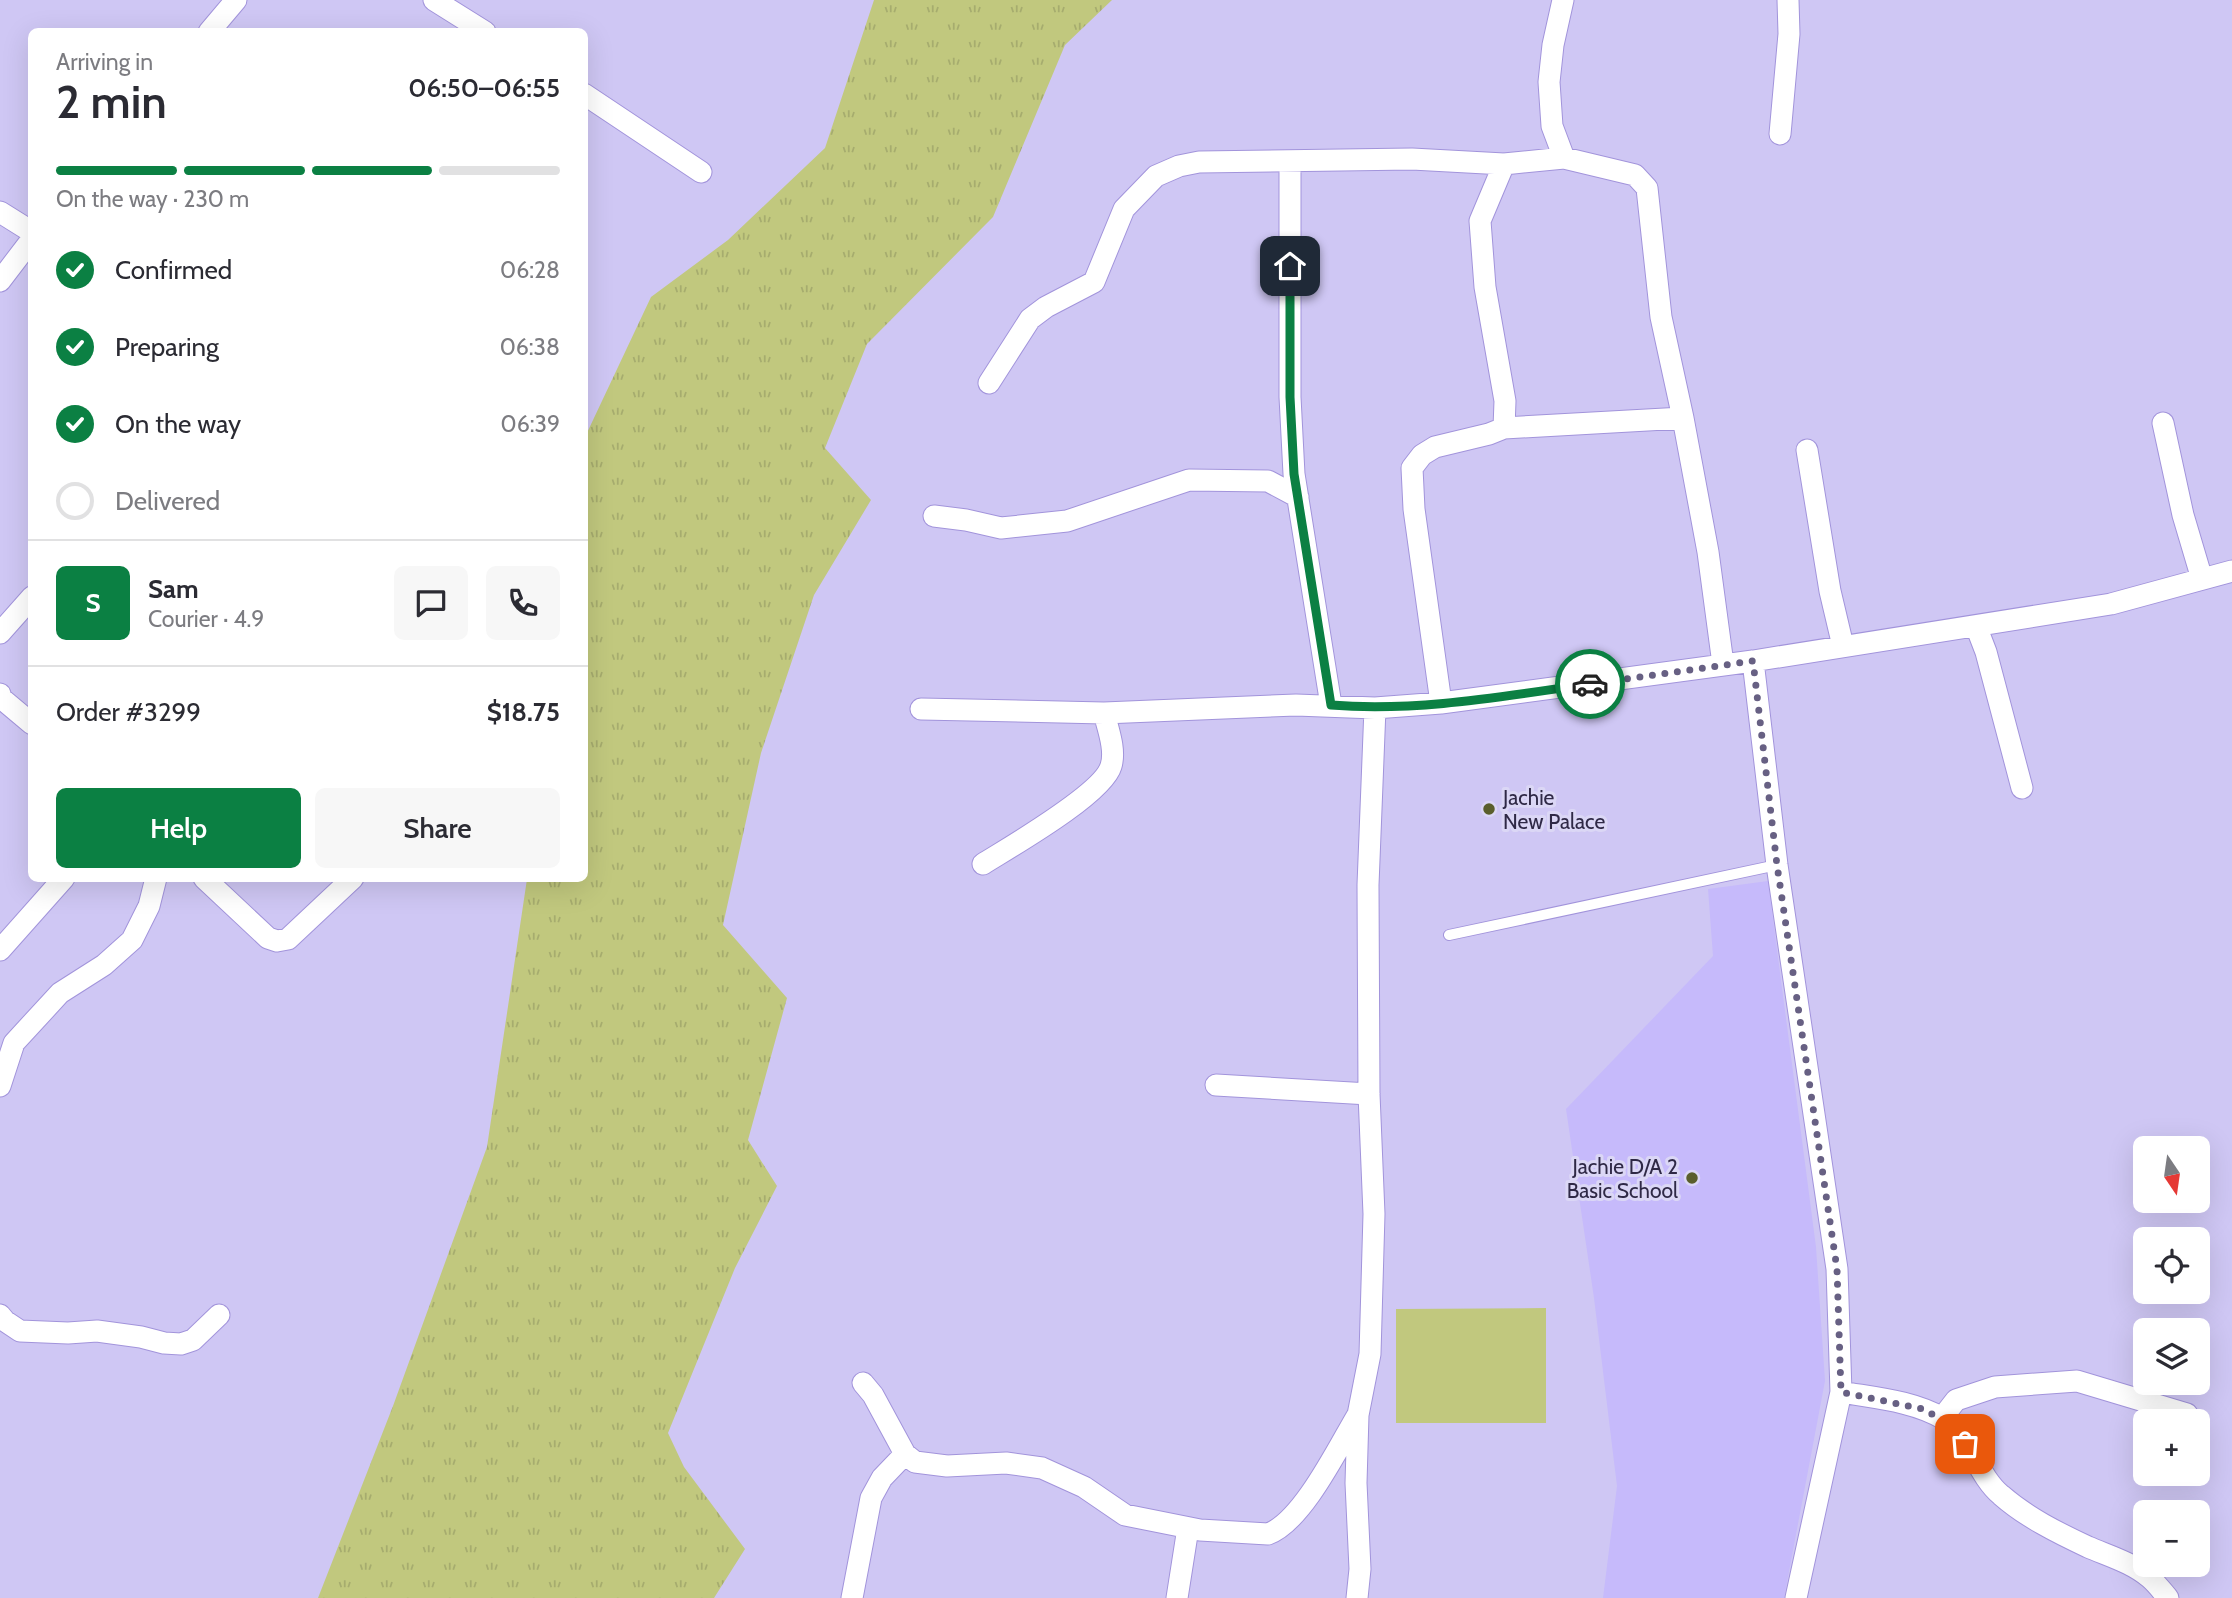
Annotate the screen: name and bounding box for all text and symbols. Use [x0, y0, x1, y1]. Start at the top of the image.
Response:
text: Arriving in [56, 48, 153, 76]
text: 06:50–06:55 [408, 72, 560, 104]
text: 2 min [56, 74, 167, 130]
text: On the way · 230 m [56, 185, 249, 213]
pin [1260, 236, 1320, 296]
icon: home [1271, 247, 1309, 285]
icon: check [56, 251, 94, 289]
text: Confirmed [115, 254, 232, 286]
text: 06:28 [500, 256, 560, 284]
icon: check [56, 328, 94, 366]
text: Preparing [115, 331, 219, 363]
text: 06:38 [500, 333, 560, 361]
icon: check [56, 405, 94, 443]
text: On the way [115, 408, 241, 440]
text: 06:39 [501, 410, 560, 438]
text: Delivered [115, 485, 220, 517]
button: chat [394, 566, 468, 640]
button: phone [486, 566, 560, 640]
text: Sam [148, 573, 199, 605]
text: S [85, 587, 101, 619]
text: Courier · 4.9 [148, 605, 264, 633]
courier [1555, 649, 1625, 719]
icon: car [1571, 665, 1609, 703]
text: Order #3299 [56, 696, 201, 728]
text: $18.75 [487, 696, 560, 728]
place label: Jachie New Palace [1502, 785, 1605, 834]
button: Help [56, 788, 301, 868]
button: Share [315, 788, 560, 868]
marker: Jachie New Palace [1481, 801, 1497, 817]
north arrow [2133, 1136, 2210, 1213]
map controls [2133, 1136, 2210, 1577]
place label: Jachie D/A 2 Basic School [1567, 1154, 1678, 1203]
marker: Jachie D/A 2 Basic School [1684, 1170, 1700, 1186]
button: locate [2133, 1227, 2210, 1304]
button: layers [2133, 1318, 2210, 1395]
button: + [2133, 1409, 2210, 1486]
pin [1935, 1414, 1995, 1474]
icon: bag [1946, 1425, 1984, 1463]
button: − [2133, 1500, 2210, 1577]

